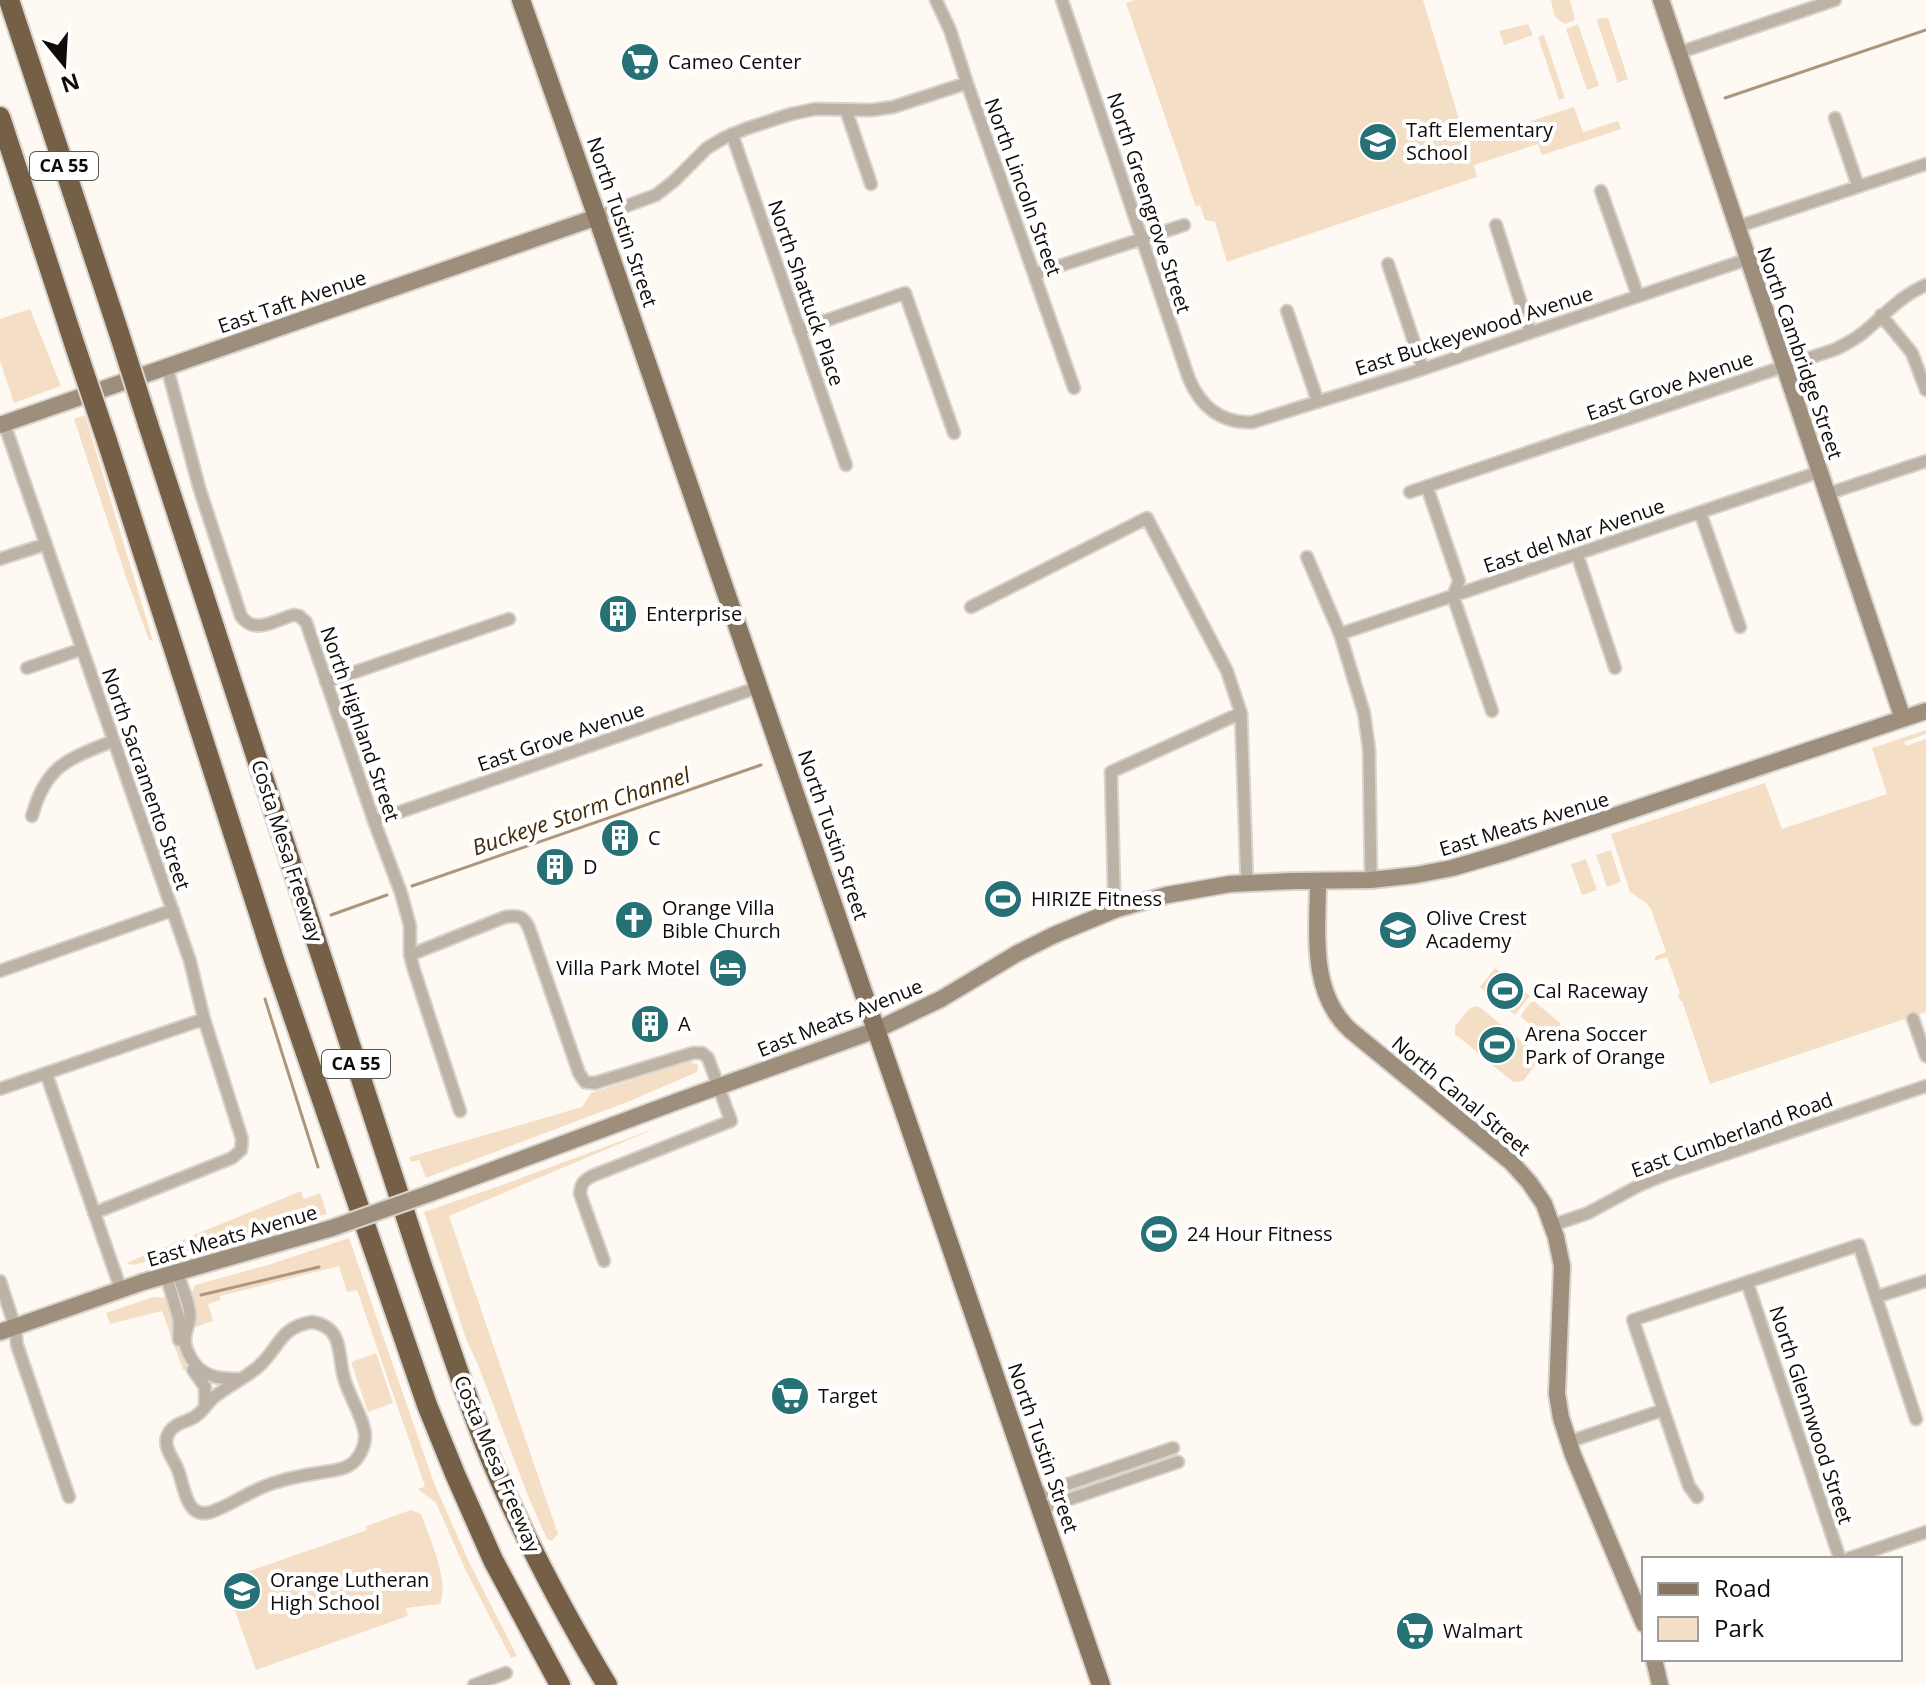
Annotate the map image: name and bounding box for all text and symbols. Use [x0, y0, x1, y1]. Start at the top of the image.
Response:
north arrow [24, 24, 104, 104]
supermarket icon: Cameo Center [619, 41, 661, 83]
place label: Cameo Center [668, 48, 801, 75]
text: N [57, 67, 84, 101]
street label: North Greengrove Street [1101, 89, 1198, 317]
street label: North Lincoln Street [979, 94, 1068, 280]
place label: Taft Elementary School [1406, 116, 1554, 166]
school or university icon: Taft Elementary School [1357, 121, 1399, 163]
street label: North Tustin Street [581, 133, 664, 310]
road number: CA 55 [30, 152, 98, 180]
street label: North Shattuck Place [762, 196, 851, 389]
street label: North Cambridge Street [1751, 243, 1850, 463]
street label: East Taft Avenue [214, 264, 369, 340]
street label: East Buckeyewood Avenue [1352, 279, 1596, 382]
street label: East Grove Avenue [1583, 344, 1757, 427]
street label: East del Mar Avenue [1480, 492, 1668, 579]
building icon: Enterprise [597, 593, 639, 635]
place label: Enterprise [646, 600, 742, 627]
street label: North Highland Street [314, 623, 407, 825]
street label: North Sacramento Street [96, 664, 197, 893]
street label: East Grove Avenue [474, 695, 648, 778]
street label: North Tustin Street [792, 746, 875, 923]
street label: Costa Mesa Freeway [245, 756, 330, 946]
water label: Buckeye Storm Channel [469, 761, 693, 861]
street label: East Meats Avenue [1436, 785, 1612, 862]
building icon: C [599, 817, 641, 859]
place label: C [648, 826, 661, 850]
building icon: D [534, 846, 576, 888]
place label: D [583, 853, 598, 880]
sports icon: HIRIZE Fitness [982, 878, 1024, 920]
place label: HIRIZE Fitness [1031, 885, 1162, 912]
place label: Orange Villa Bible Church [662, 894, 781, 944]
church icon: Orange Villa Bible Church [613, 899, 655, 941]
place label: Olive Crest Academy [1426, 904, 1527, 954]
school or university icon: Olive Crest Academy [1377, 909, 1419, 951]
hotel icon: Villa Park Motel [707, 947, 749, 989]
place label: Villa Park Motel [556, 954, 700, 981]
sports icon: Cal Raceway [1484, 970, 1526, 1012]
street label: East Meats Avenue [753, 972, 926, 1063]
place label: Cal Raceway [1533, 977, 1649, 1004]
building icon: A [629, 1003, 671, 1045]
place label: A [678, 1010, 691, 1037]
place label: Arena Soccer Park of Orange [1525, 1020, 1665, 1070]
sports icon: Arena Soccer Park of Orange [1476, 1024, 1518, 1066]
street label: North Canal Street [1386, 1030, 1536, 1162]
road number: CA 55 [322, 1050, 390, 1078]
street label: East Cumberland Road [1627, 1085, 1836, 1184]
street label: East Meats Avenue [144, 1198, 320, 1273]
sports icon: 24 Hour Fitness [1138, 1213, 1180, 1255]
place label: 24 Hour Fitness [1187, 1220, 1333, 1247]
street label: North Glennwood Street [1763, 1302, 1860, 1527]
street label: North Tustin Street [1002, 1359, 1085, 1536]
street label: Costa Mesa Freeway [448, 1371, 547, 1558]
supermarket icon: Target [769, 1375, 811, 1417]
place label: Target [818, 1382, 878, 1409]
legend [1642, 1557, 1902, 1661]
place label: Orange Lutheran High School [270, 1566, 429, 1616]
school or university icon: Orange Lutheran High School [221, 1570, 263, 1612]
text: Road [1714, 1571, 1771, 1604]
supermarket icon: Walmart [1394, 1610, 1436, 1652]
text: Park [1714, 1611, 1765, 1644]
place label: Walmart [1443, 1617, 1523, 1644]

